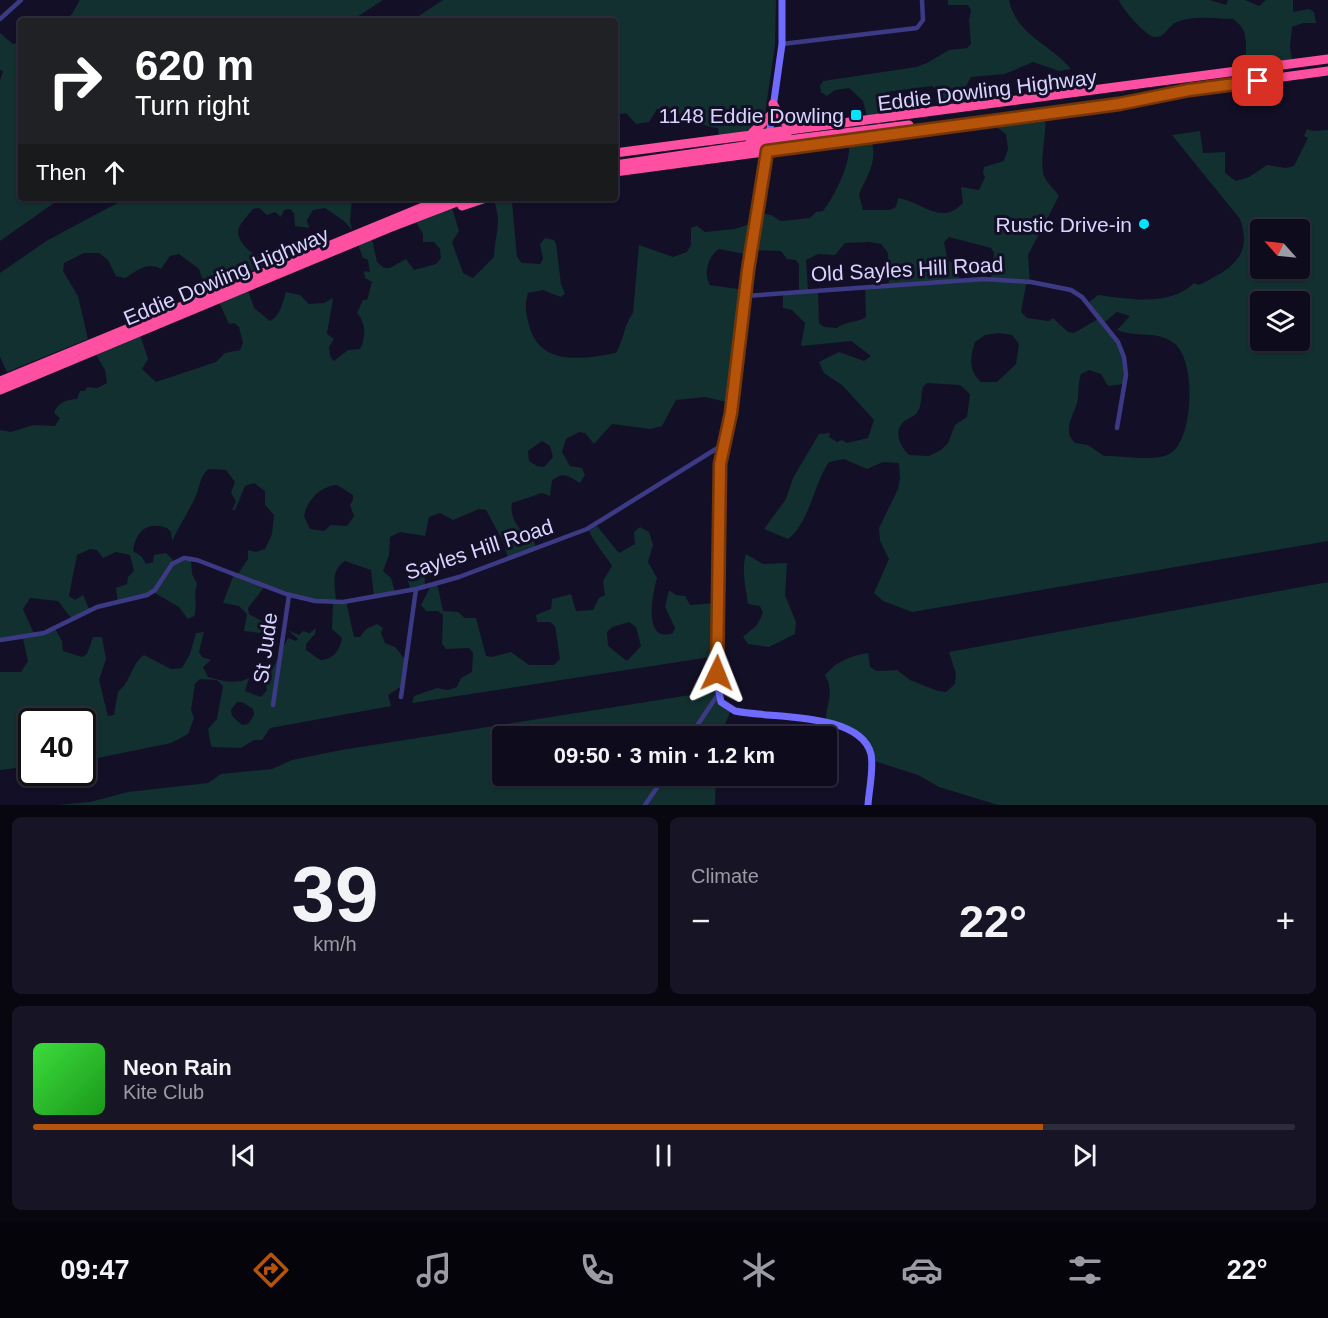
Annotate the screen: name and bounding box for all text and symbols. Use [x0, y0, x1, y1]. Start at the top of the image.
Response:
icon: right [36, 42, 114, 120]
text: 620 m [135, 42, 254, 89]
pin [1232, 55, 1283, 106]
icon: arrive [1241, 64, 1274, 97]
street label: Eddie Dowling Highway [876, 65, 1098, 115]
text: Turn right [135, 91, 250, 121]
place label: 1148 Eddie Dowling [659, 104, 844, 127]
marker: 1148 Eddie Dowling [849, 108, 863, 122]
icon: ahead [98, 156, 131, 189]
text: Then [36, 160, 86, 185]
place label: Rustic Drive-in [995, 213, 1132, 236]
marker: Rustic Drive-in [1137, 217, 1151, 231]
north arrow [1250, 219, 1310, 279]
map controls [1250, 219, 1310, 351]
street label: Eddie Dowling Highway [120, 222, 332, 330]
street label: Old Sayles Hill Road [810, 252, 1004, 286]
button: layers [1250, 291, 1310, 351]
street label: Sayles Hill Road [402, 514, 556, 584]
street label: St Jude [249, 611, 281, 685]
position arrow [685, 641, 749, 705]
speed limit sign: 40 [18, 708, 96, 786]
text: 09:50 · 3 min · 1.2 km [554, 743, 775, 768]
text: 39 [292, 850, 378, 938]
text: Climate [691, 865, 759, 887]
text: 22° [959, 896, 1027, 947]
text: − [691, 902, 710, 939]
text: + [1276, 902, 1295, 939]
text: km/h [313, 933, 357, 955]
text: Neon Rain [123, 1055, 232, 1080]
text: Kite Club [123, 1081, 204, 1103]
icon: previous [227, 1139, 260, 1172]
icon: pause [647, 1139, 680, 1172]
icon: next [1068, 1139, 1101, 1172]
icon: directions [250, 1249, 292, 1291]
icon: music [413, 1249, 455, 1291]
icon: phone [576, 1249, 618, 1291]
icon: climate [738, 1249, 780, 1291]
icon: car [901, 1249, 943, 1291]
icon: filters [1064, 1249, 1106, 1291]
text: 09:47 [60, 1255, 129, 1285]
text: 22° [1227, 1255, 1268, 1285]

